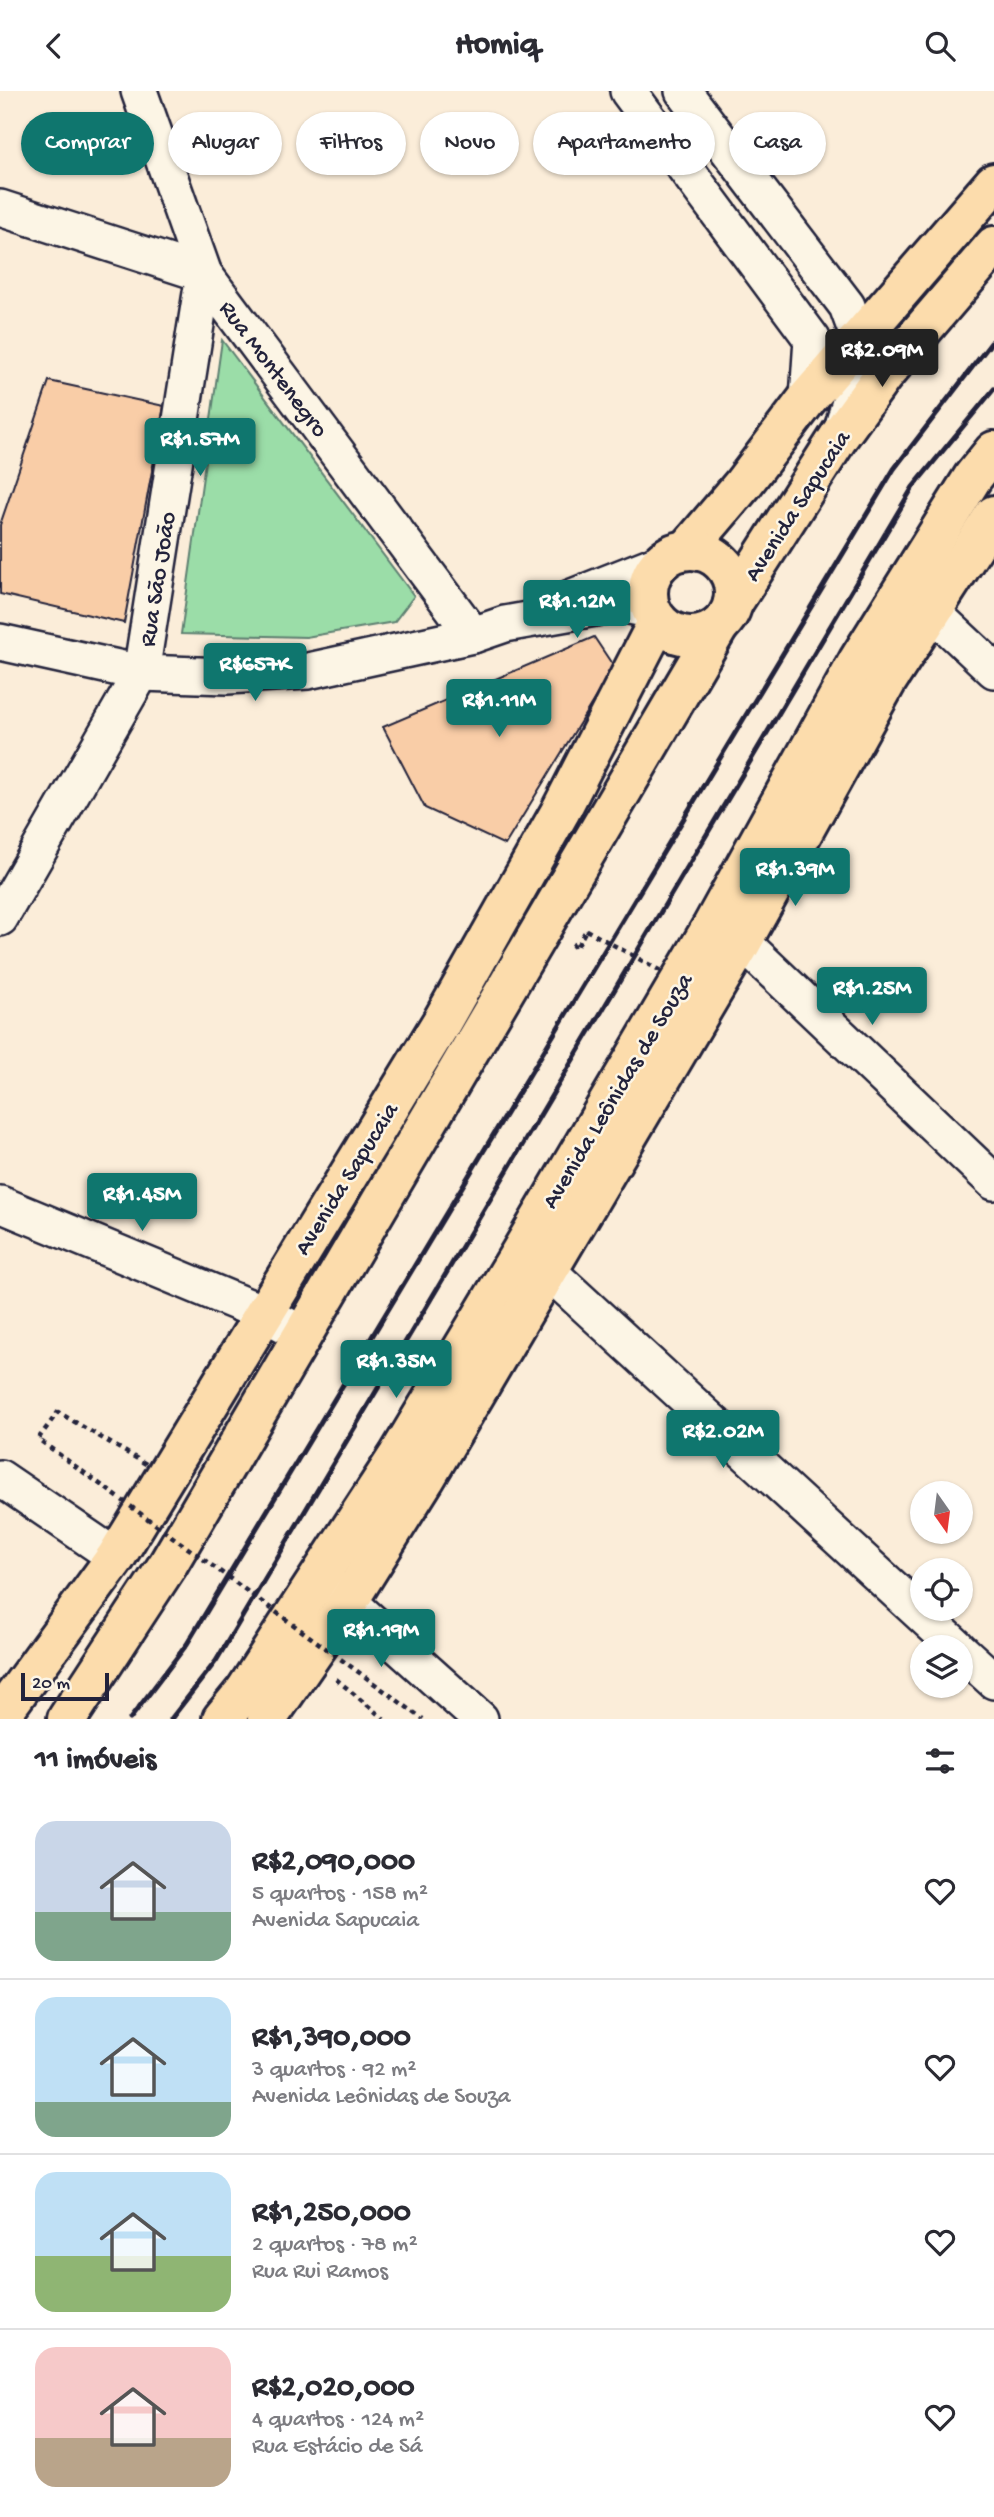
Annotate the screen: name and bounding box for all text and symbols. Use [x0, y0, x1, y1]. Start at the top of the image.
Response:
icon: back [35, 27, 73, 65]
text: Homiq [455, 27, 539, 65]
icon: search [921, 27, 959, 65]
chip: Comprar [21, 112, 154, 175]
chip: Alugar [168, 112, 282, 175]
chip: Filtros [296, 112, 406, 175]
chip: Novo [420, 112, 519, 175]
chip: Apartamento [533, 112, 715, 175]
chip: Casa [729, 112, 826, 175]
street label: Rua Montenegro [211, 296, 333, 444]
pin: R$2.09M [817, 329, 947, 389]
text: R$2.09M [841, 338, 923, 365]
pin: R$1.57M [135, 419, 265, 478]
street label: Avenida Sapucaia [739, 425, 859, 588]
text: R$1.57M [161, 427, 239, 454]
street label: Rua São João [134, 510, 184, 649]
pin: R$1.12M [512, 581, 642, 640]
text: R$1.12M [539, 589, 615, 616]
pin: R$657K [198, 643, 312, 703]
text: R$657K [220, 652, 290, 679]
pin: R$1.11M [434, 679, 564, 739]
text: R$1.11M [462, 688, 536, 715]
pin: R$1.39M [730, 849, 860, 908]
text: R$1.39M [756, 857, 834, 884]
pin: R$1.25M [807, 967, 937, 1027]
street label: Avenida Leônidas de Souza [537, 968, 701, 1215]
text: R$1.25M [833, 976, 911, 1003]
street label: Avenida Sapucaia [289, 1098, 407, 1261]
pin: R$1.45M [77, 1173, 207, 1233]
text: R$1.45M [103, 1182, 181, 1209]
pin: R$1.35M [331, 1341, 461, 1400]
text: R$1.35M [357, 1349, 435, 1376]
pin: R$2.02M [658, 1411, 788, 1470]
text: R$2.02M [682, 1419, 764, 1446]
north arrow [910, 1481, 973, 1543]
map controls [910, 1481, 973, 1698]
button: locate [910, 1558, 973, 1621]
pin: R$1.19M [316, 1609, 446, 1669]
text: R$1.19M [343, 1618, 419, 1645]
button: layers [910, 1635, 973, 1698]
scale bar [21, 1670, 108, 1702]
text: 20 m [32, 1673, 70, 1696]
icon: filters [921, 1742, 959, 1780]
text: 11 imóveis [35, 1744, 156, 1779]
text: R$2,090,000 [252, 1846, 415, 1881]
icon: home [91, 1849, 175, 1933]
icon: heart [921, 1872, 959, 1910]
text: 5 quartos · 158 m² [252, 1881, 428, 1908]
text: Avenida Sapucaia [252, 1908, 419, 1935]
text: R$1,390,000 [252, 2022, 411, 2057]
icon: home [91, 2025, 175, 2109]
icon: heart [921, 2048, 959, 2086]
text: 3 quartos · 92 m² [252, 2057, 416, 2084]
text: Avenida Leônidas de Souza [252, 2084, 511, 2111]
text: R$1,250,000 [252, 2197, 411, 2232]
icon: home [91, 2200, 175, 2284]
icon: heart [921, 2223, 959, 2261]
text: 2 quartos · 78 m² [252, 2232, 418, 2259]
text: Rua Rui Ramos [252, 2259, 388, 2286]
text: R$2,020,000 [252, 2372, 415, 2407]
icon: home [91, 2375, 175, 2459]
icon: heart [921, 2398, 959, 2436]
text: 4 quartos · 124 m² [252, 2407, 424, 2434]
text: Rua Estácio de Sá [252, 2434, 422, 2461]

